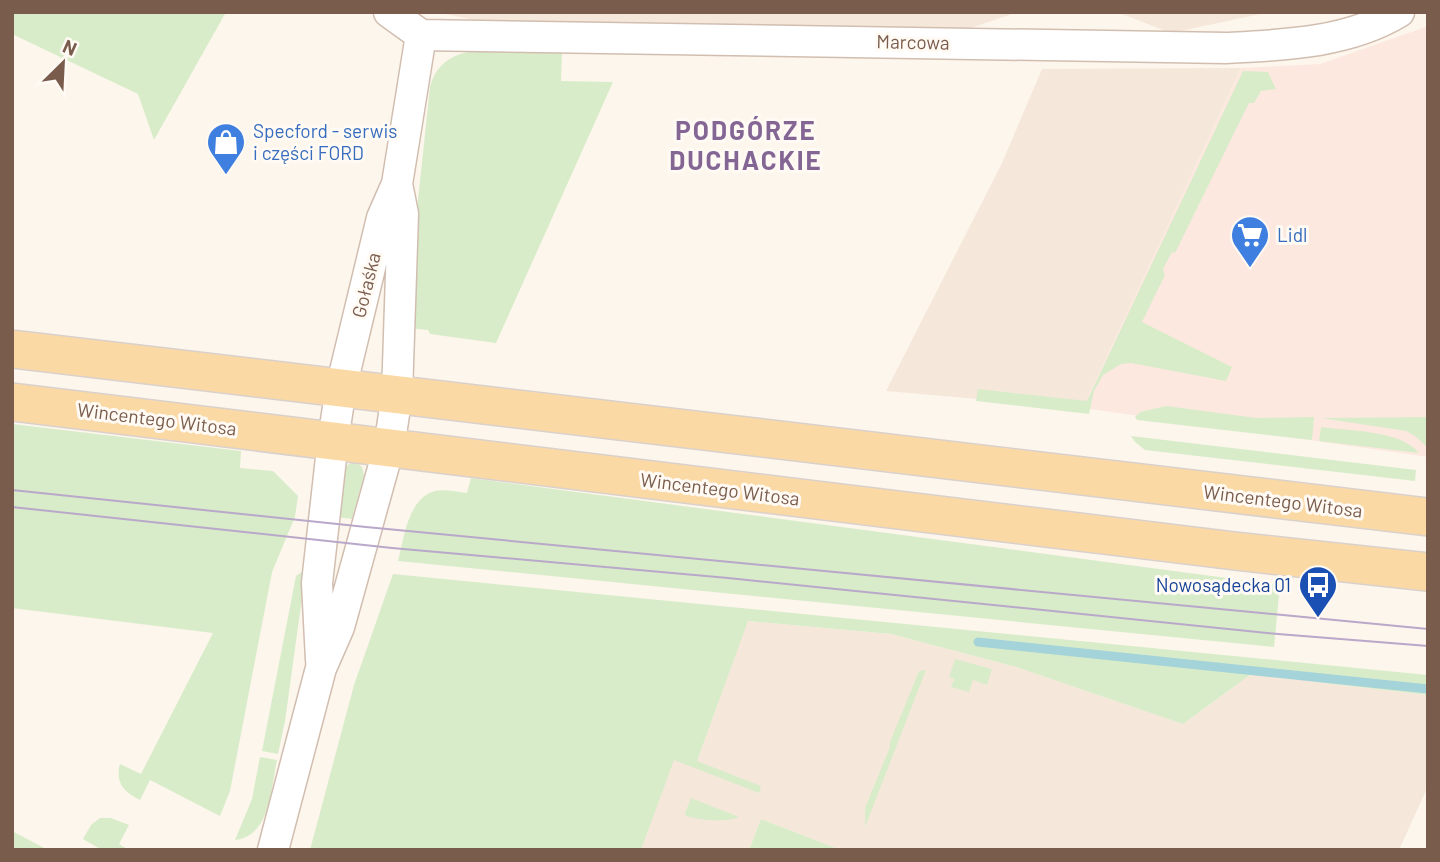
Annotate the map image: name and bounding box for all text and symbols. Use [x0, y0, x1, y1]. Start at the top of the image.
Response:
north arrow [28, 28, 98, 98]
street label: Marcowa [876, 29, 950, 54]
text: N [60, 34, 81, 60]
district label: PODGÓRZE DUCHACKIE [669, 114, 823, 175]
place label: Specford - serwis i części FORD [253, 119, 397, 164]
shop icon: Specford - serwis i części FORD [205, 121, 247, 176]
supermarket icon: Lidl [1229, 214, 1271, 269]
place label: Lidl [1277, 223, 1307, 246]
street label: Gołaśka [346, 250, 385, 320]
street label: Wincentego Witosa [76, 397, 238, 440]
street label: Wincentego Witosa [639, 467, 801, 510]
street label: Wincentego Witosa [1202, 479, 1364, 522]
bus stop icon: Nowosądecka 01 [1297, 564, 1339, 619]
place label: Nowosądecka 01 [1156, 573, 1291, 596]

